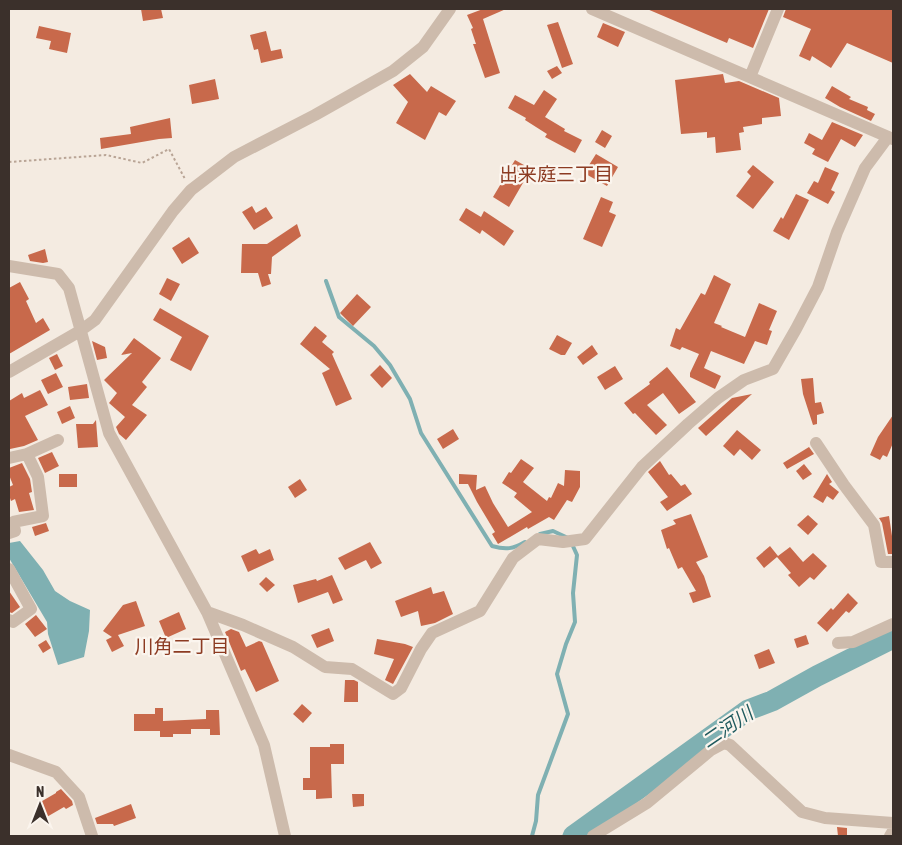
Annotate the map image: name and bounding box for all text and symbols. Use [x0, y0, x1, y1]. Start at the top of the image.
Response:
district label: 出来庭三丁目 [499, 163, 613, 185]
district label: 川角二丁目 [134, 635, 230, 657]
water label: 二河川 [697, 701, 758, 752]
north arrow [15, 780, 65, 830]
text: N [36, 784, 44, 800]

